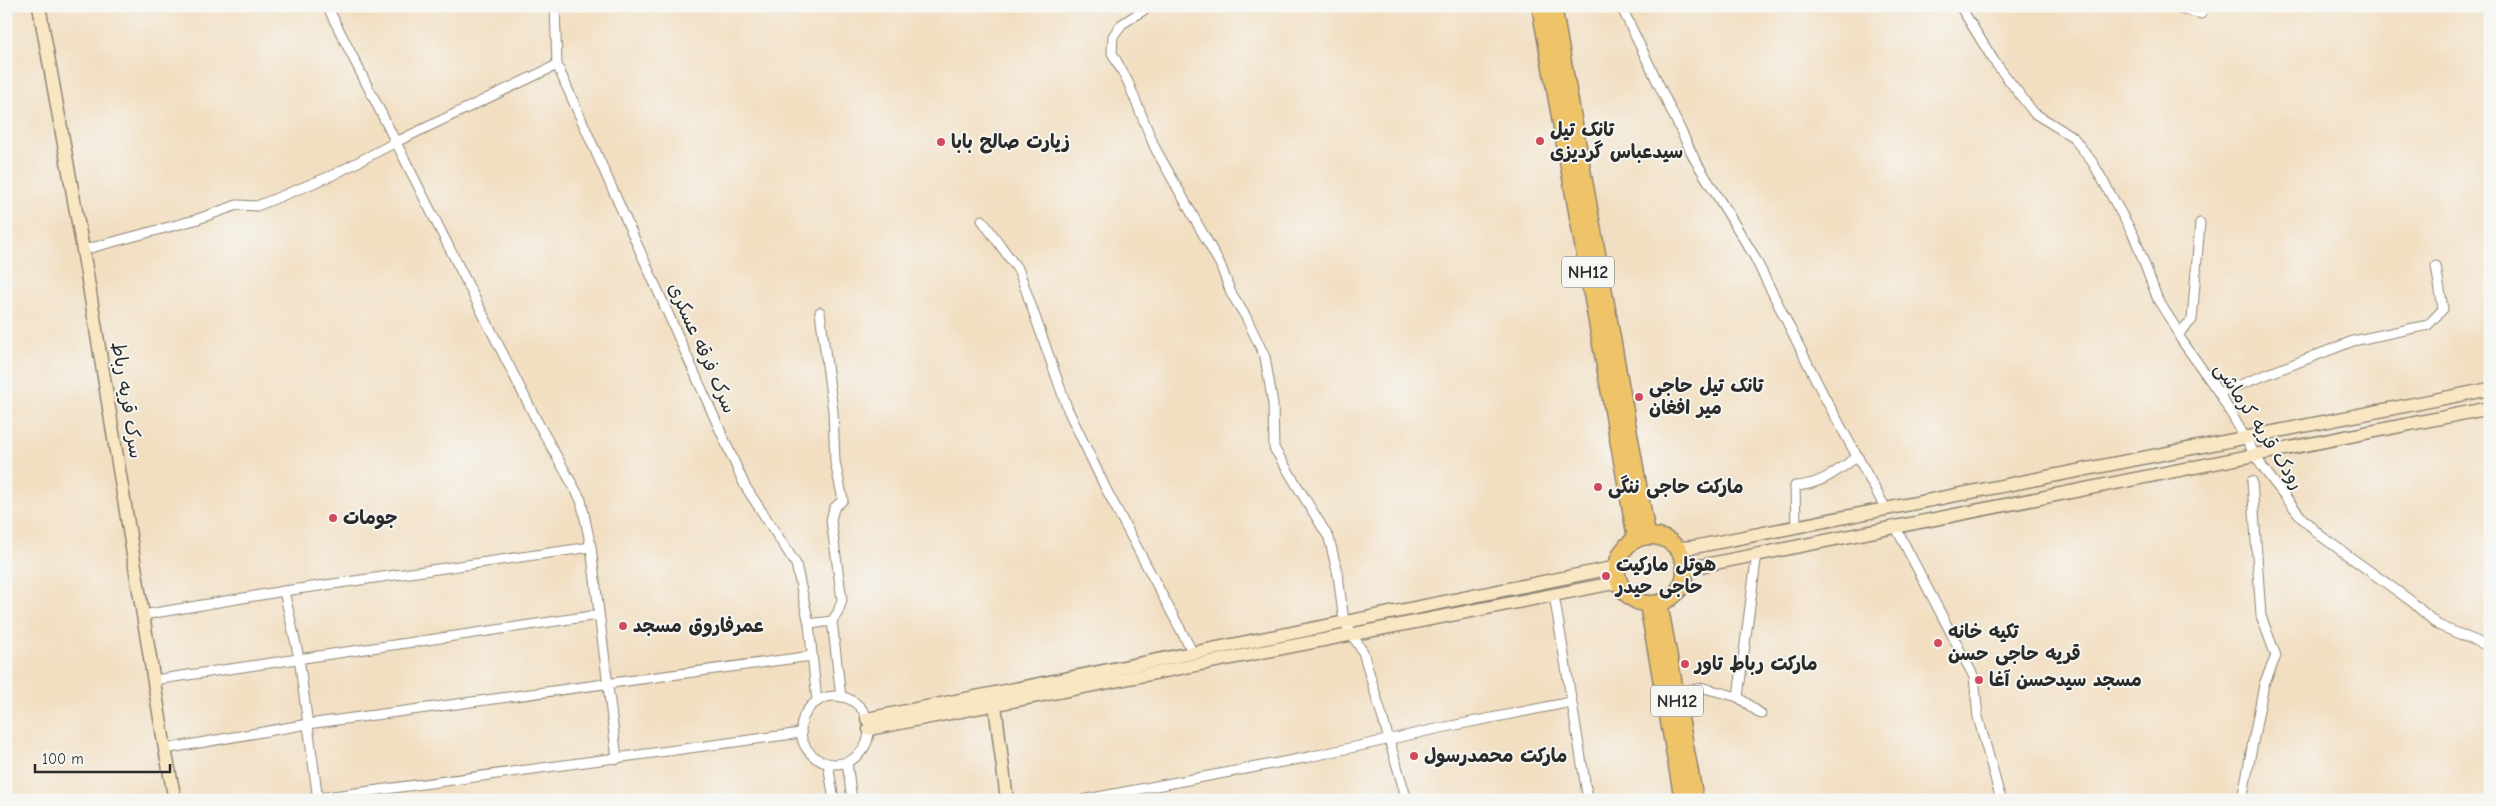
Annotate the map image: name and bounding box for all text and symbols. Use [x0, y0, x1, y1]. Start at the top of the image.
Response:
place label: تانک تیل سیدعباس گردیزی [1550, 119, 1683, 164]
place label: زیارت صالح بابا [951, 131, 1070, 154]
marker: تانک تیل سیدعباس گردیزی [1534, 135, 1546, 147]
marker: زیارت صالح بابا [935, 136, 947, 148]
road number: NH12 [1562, 256, 1614, 288]
street label: سرک فرقه عسکری [663, 279, 741, 417]
street label: سرک قریه رباط [107, 340, 147, 460]
street label: رودک قریه کرماشی [2209, 358, 2308, 494]
place label: تانک تیل حاجی میر افغان [1649, 375, 1765, 419]
marker: تانک تیل حاجی میر افغان [1633, 391, 1645, 403]
place label: مارکت حاجی ننگی [1608, 475, 1743, 499]
marker: مارکت حاجی ننگی [1592, 481, 1604, 493]
place label: جومات [343, 507, 398, 530]
marker: جومات [327, 512, 339, 524]
place label: هوتل مارکیت حاجی حیدر [1614, 554, 1716, 599]
marker: هوتل مارکیت حاجی حیدر [1600, 570, 1612, 582]
place label: عمرفاروق مسجد [633, 615, 764, 637]
marker: عمرفاروق مسجد [617, 620, 629, 632]
place label: تکیه خانه قریه حاجی حسن [1948, 621, 2081, 666]
marker: تکیه خانه قریه حاجی حسن [1932, 637, 1944, 649]
place label: مارکت رباط تاور [1693, 653, 1817, 676]
marker: مارکت رباط تاور [1679, 658, 1691, 670]
place label: مسجد سیدحسن آغا [1989, 669, 2142, 691]
marker: مسجد سیدحسن آغا [1973, 674, 1985, 686]
road number: NH12 [1651, 686, 1703, 716]
scale bar [35, 741, 170, 773]
place label: مارکت محمدرسول [1424, 745, 1567, 768]
text: 100 m [42, 750, 84, 768]
marker: مارکت محمدرسول [1408, 750, 1420, 762]

